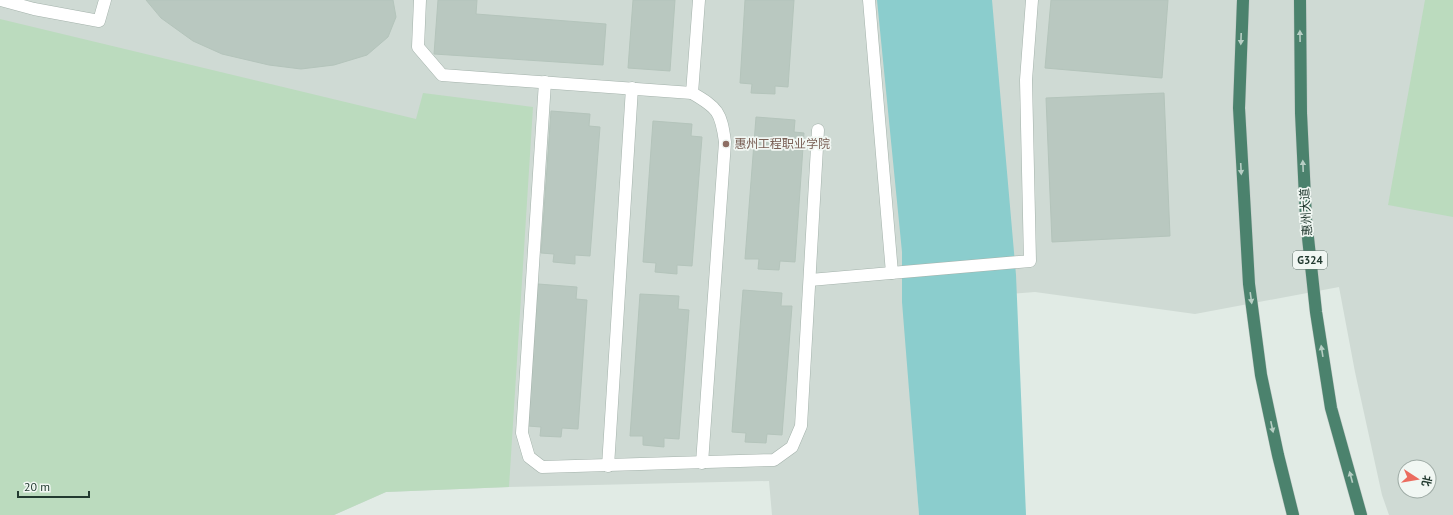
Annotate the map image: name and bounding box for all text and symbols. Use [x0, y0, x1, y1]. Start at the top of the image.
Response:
one-way arrow [1297, 29, 1303, 42]
one-way arrow [1237, 33, 1244, 45]
place label: 惠州工程职业学院 [734, 136, 830, 151]
marker: 惠州工程职业学院 [721, 139, 731, 149]
one-way arrow [1300, 160, 1307, 172]
one-way arrow [1238, 163, 1245, 175]
street label: 惠州大道 [1296, 188, 1315, 237]
road number: G324 [1293, 251, 1327, 269]
one-way arrow [1248, 292, 1254, 304]
one-way arrow [1319, 345, 1325, 357]
one-way arrow [1269, 420, 1275, 433]
north arrow [1397, 459, 1437, 499]
one-way arrow [1348, 471, 1354, 483]
scale bar [18, 473, 89, 499]
text: 北 [1419, 474, 1435, 488]
text: 20 m [24, 479, 50, 494]

